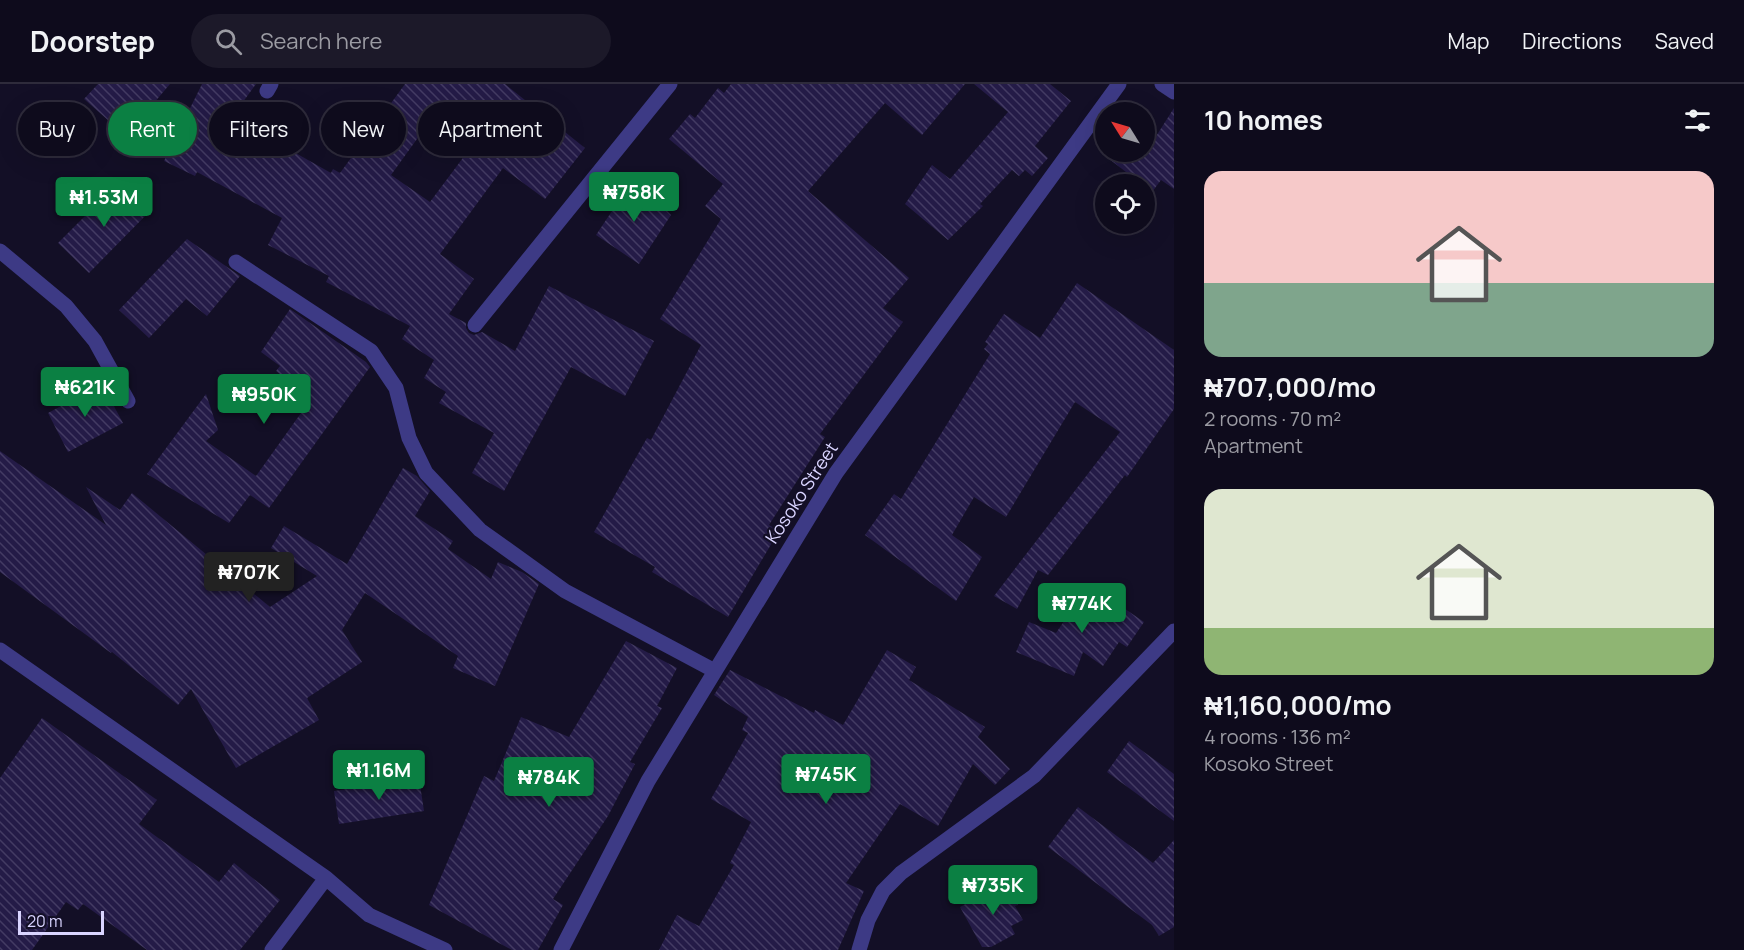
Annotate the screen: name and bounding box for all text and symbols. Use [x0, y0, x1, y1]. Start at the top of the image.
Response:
search box [191, 14, 611, 68]
text: Doorstep [30, 22, 155, 60]
icon: search [212, 25, 245, 58]
text: Search here [260, 26, 382, 56]
text: Map [1448, 27, 1489, 55]
text: Directions [1522, 27, 1622, 55]
text: Saved [1655, 27, 1714, 55]
chip: Buy [18, 102, 96, 156]
chip: Rent [108, 102, 197, 156]
chip: Filters [209, 102, 309, 156]
chip: New [321, 102, 406, 156]
chip: Apartment [418, 102, 564, 156]
north arrow [1095, 102, 1155, 162]
map controls [1095, 102, 1155, 234]
text: 10 homes [1204, 102, 1323, 138]
icon: filters [1681, 104, 1714, 137]
pin: ₦758K [592, 172, 676, 223]
button: locate [1095, 174, 1155, 234]
pin: ₦1.53M [55, 177, 153, 228]
text: ₦758K [603, 178, 665, 205]
text: ₦1.53M [70, 183, 138, 210]
icon: home [1405, 210, 1513, 318]
pin: ₦621K [43, 367, 127, 418]
text: ₦707,000/mo [1204, 369, 1376, 405]
text: ₦621K [55, 373, 115, 400]
pin: ₦950K [222, 374, 306, 425]
text: ₦950K [232, 380, 296, 407]
text: 2 rooms · 70 m² [1204, 405, 1341, 432]
text: Apartment [1204, 432, 1303, 459]
street label: Kosoko Street [759, 437, 843, 548]
icon: home [1405, 528, 1513, 636]
pin: ₦707K [207, 552, 291, 603]
text: ₦707K [218, 558, 280, 585]
pin: ₦774K [1040, 583, 1124, 634]
text: ₦774K [1052, 589, 1112, 616]
text: ₦1,160,000/mo [1204, 687, 1391, 723]
text: 4 rooms · 136 m² [1204, 723, 1351, 750]
pin: ₦1.16M [330, 750, 428, 801]
text: Kosoko Street [1204, 750, 1333, 777]
pin: ₦745K [784, 754, 868, 805]
text: ₦1.16M [347, 756, 411, 783]
pin: ₦784K [507, 757, 591, 808]
text: ₦745K [795, 760, 857, 787]
text: ₦784K [518, 763, 580, 790]
pin: ₦735K [951, 865, 1035, 916]
text: ₦735K [962, 871, 1024, 898]
scale bar [18, 908, 104, 936]
text: 20 m [27, 910, 63, 932]

